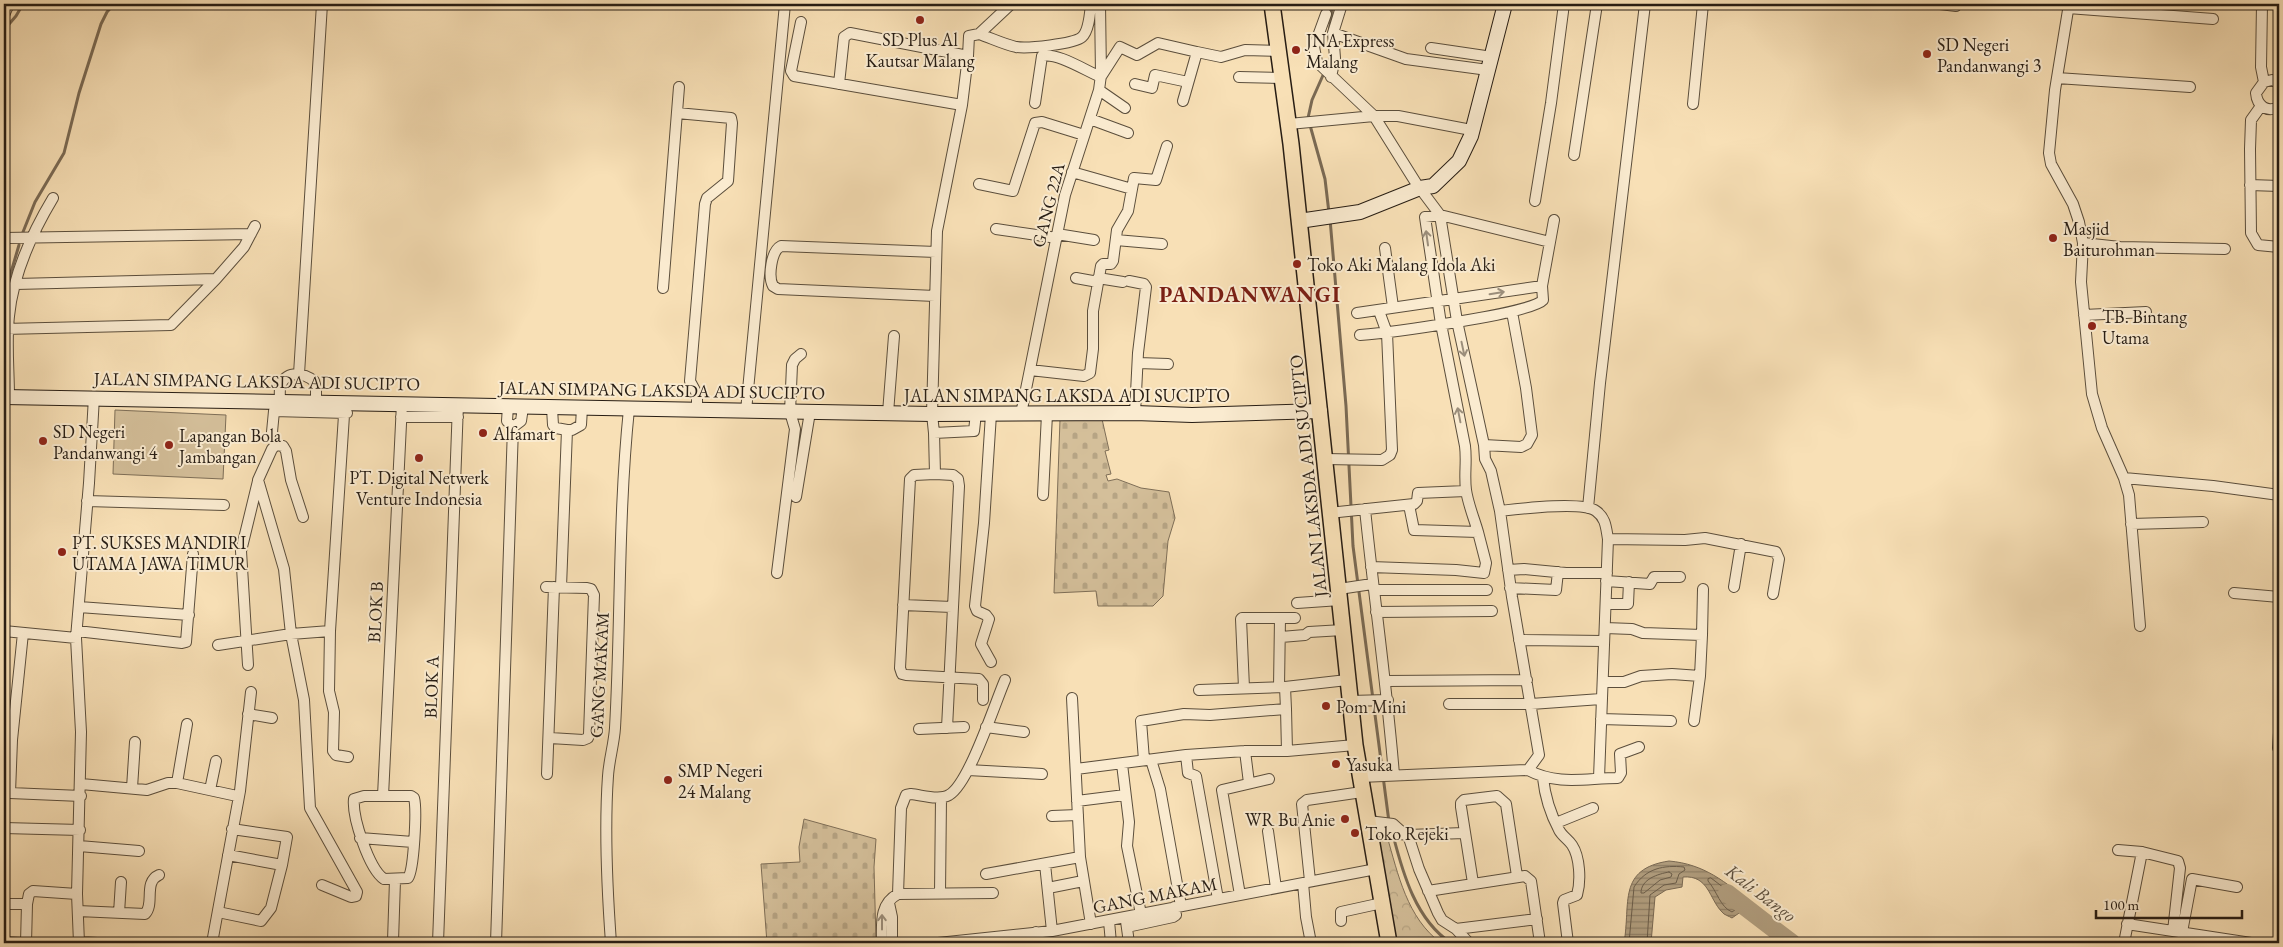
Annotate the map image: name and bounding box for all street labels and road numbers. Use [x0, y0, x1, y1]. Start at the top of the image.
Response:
street label: GANG 22A [1026, 160, 1070, 250]
street label: JALAN LAKSDA ADI SUCIPTO [1284, 354, 1332, 600]
street label: JALAN SIMPANG LAKSDA ADI SUCIPTO [92, 367, 420, 395]
street label: JALAN SIMPANG LAKSDA ADI SUCIPTO [497, 376, 825, 404]
street label: JALAN SIMPANG LAKSDA ADI SUCIPTO [902, 384, 1230, 407]
street label: BLOK B [362, 581, 388, 643]
street label: GANG MAKAM [584, 611, 614, 739]
street label: BLOK A [418, 655, 444, 719]
street label: GANG MAKAM [1091, 872, 1219, 918]

